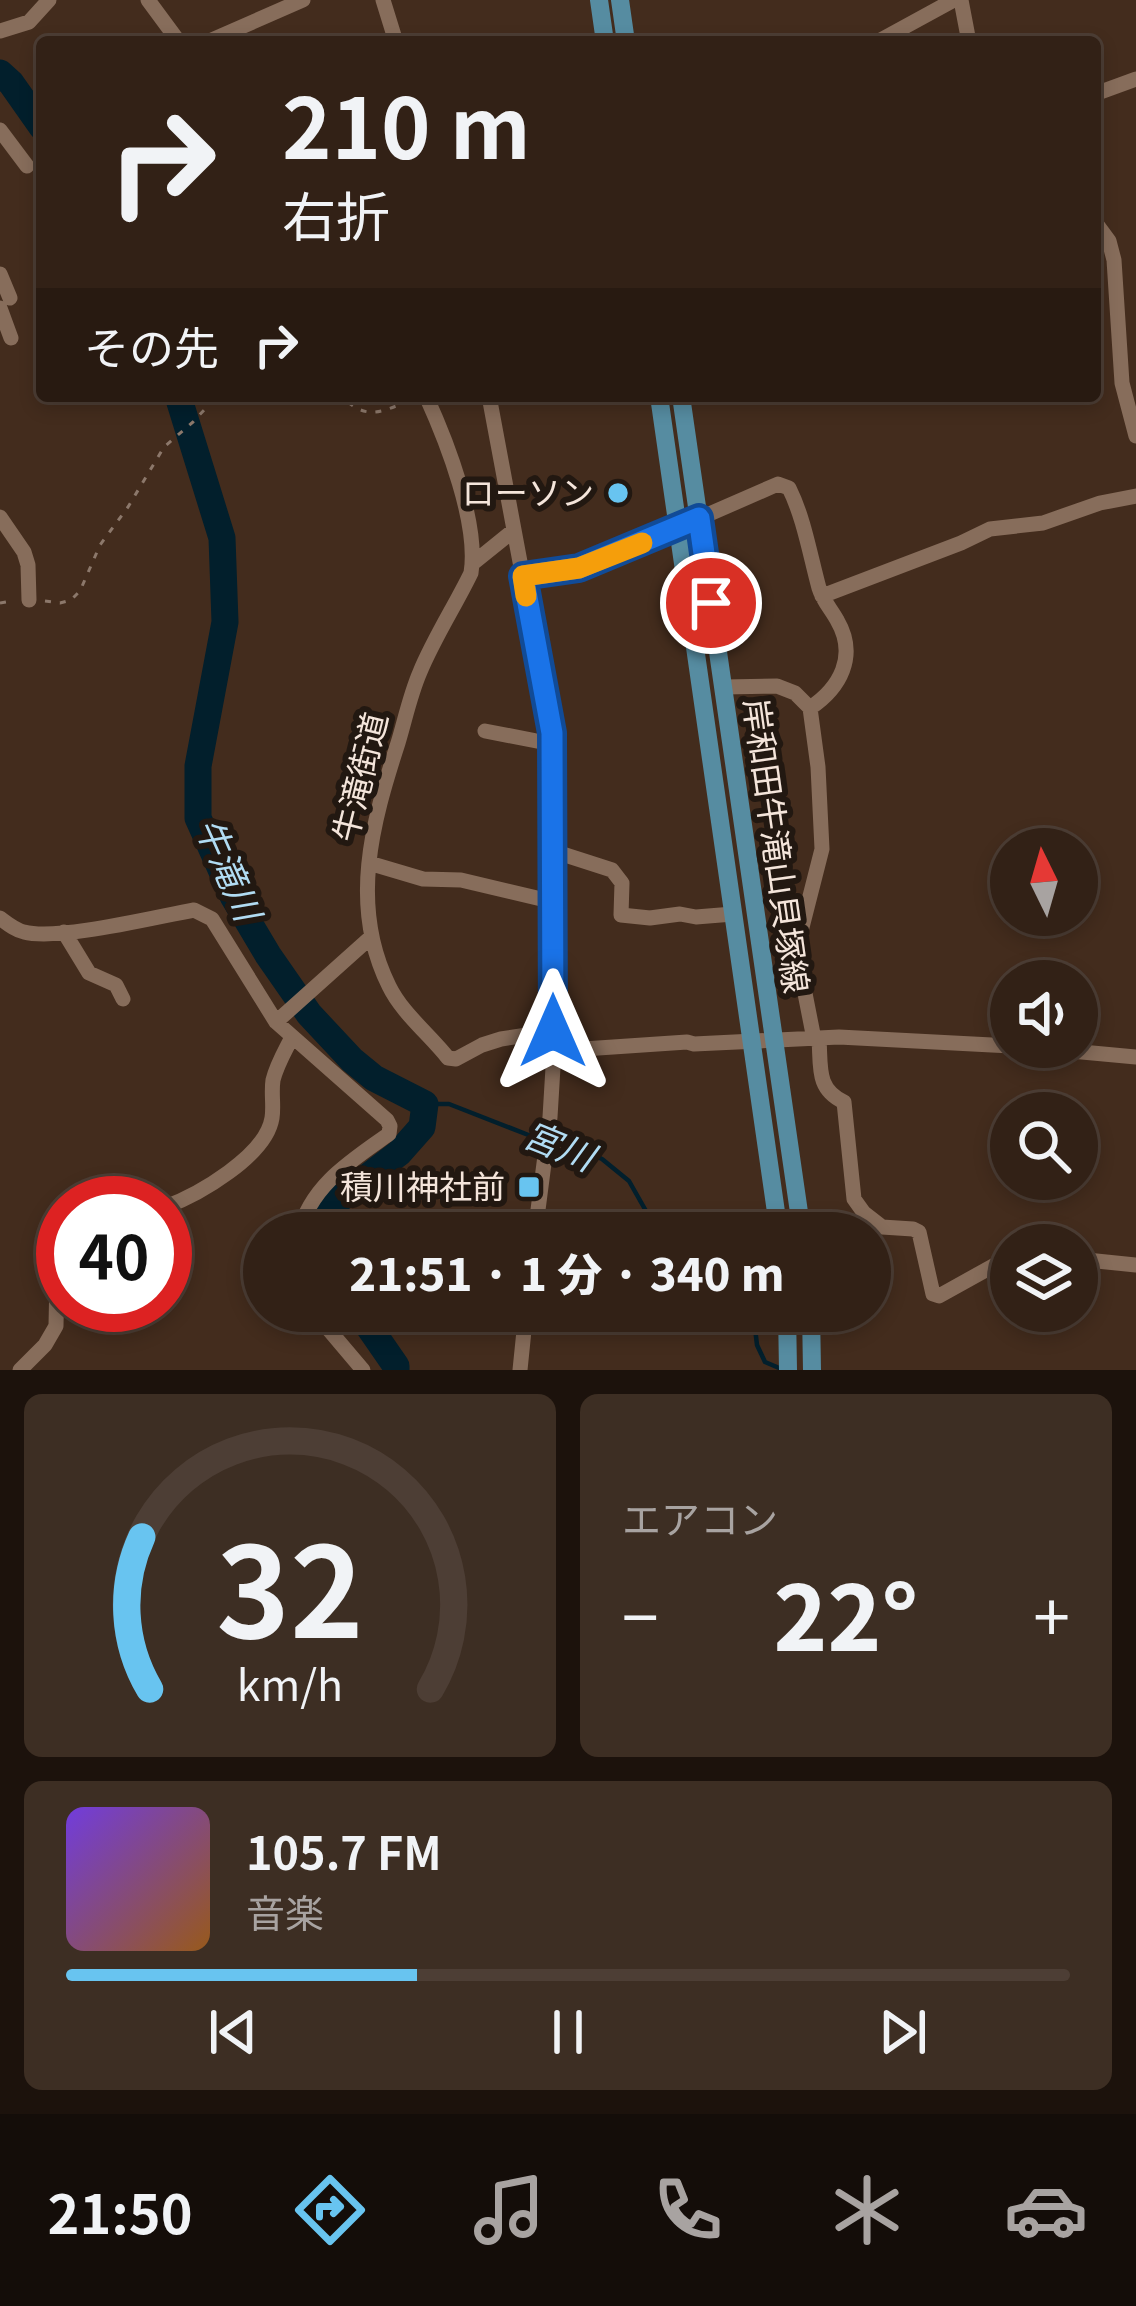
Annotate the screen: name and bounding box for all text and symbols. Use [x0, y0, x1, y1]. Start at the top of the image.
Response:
text: 210 m [282, 62, 531, 183]
icon: right [84, 84, 240, 240]
text: 右折 [282, 174, 390, 253]
icon: right [243, 312, 309, 378]
text: その先 [84, 313, 219, 378]
place label: ローソン [462, 467, 594, 515]
marker: ローソン [605, 480, 631, 506]
pin [660, 552, 762, 654]
icon: arrive [678, 570, 744, 636]
street label: 岸和田牛滝山貝塚線 [734, 695, 822, 996]
street label: 牛滝街道 [319, 707, 397, 846]
water label: 牛滝川 [185, 808, 278, 931]
north arrow [990, 828, 1098, 936]
map controls [990, 828, 1098, 1332]
button: sound [990, 960, 1098, 1068]
position arrow [490, 968, 616, 1094]
button: search [990, 1092, 1098, 1200]
water label: 宮川 [517, 1106, 607, 1182]
place label: 積川神社前 [340, 1161, 505, 1209]
marker: 積川神社前 [516, 1174, 542, 1200]
speed limit sign: 40 [36, 1176, 192, 1332]
button: layers [990, 1224, 1098, 1332]
text: 21:51 · 1 分 · 340 m [349, 1239, 785, 1304]
text: エアコン [622, 1489, 778, 1545]
text: 32 [216, 1493, 364, 1674]
text: 22° [774, 1547, 919, 1677]
text: − [622, 1565, 659, 1661]
text: + [1033, 1565, 1070, 1661]
text: km/h [237, 1650, 343, 1712]
text: 105.7 FM [246, 1818, 442, 1883]
text: 音楽 [246, 1883, 324, 1939]
icon: previous [200, 1999, 266, 2065]
icon: pause [535, 1999, 601, 2065]
icon: next [870, 1999, 936, 2065]
icon: directions [288, 2168, 372, 2252]
icon: music [467, 2168, 551, 2252]
icon: phone [646, 2168, 730, 2252]
icon: climate [825, 2168, 909, 2252]
icon: car [1004, 2168, 1088, 2252]
text: 21:50 [48, 2171, 193, 2250]

